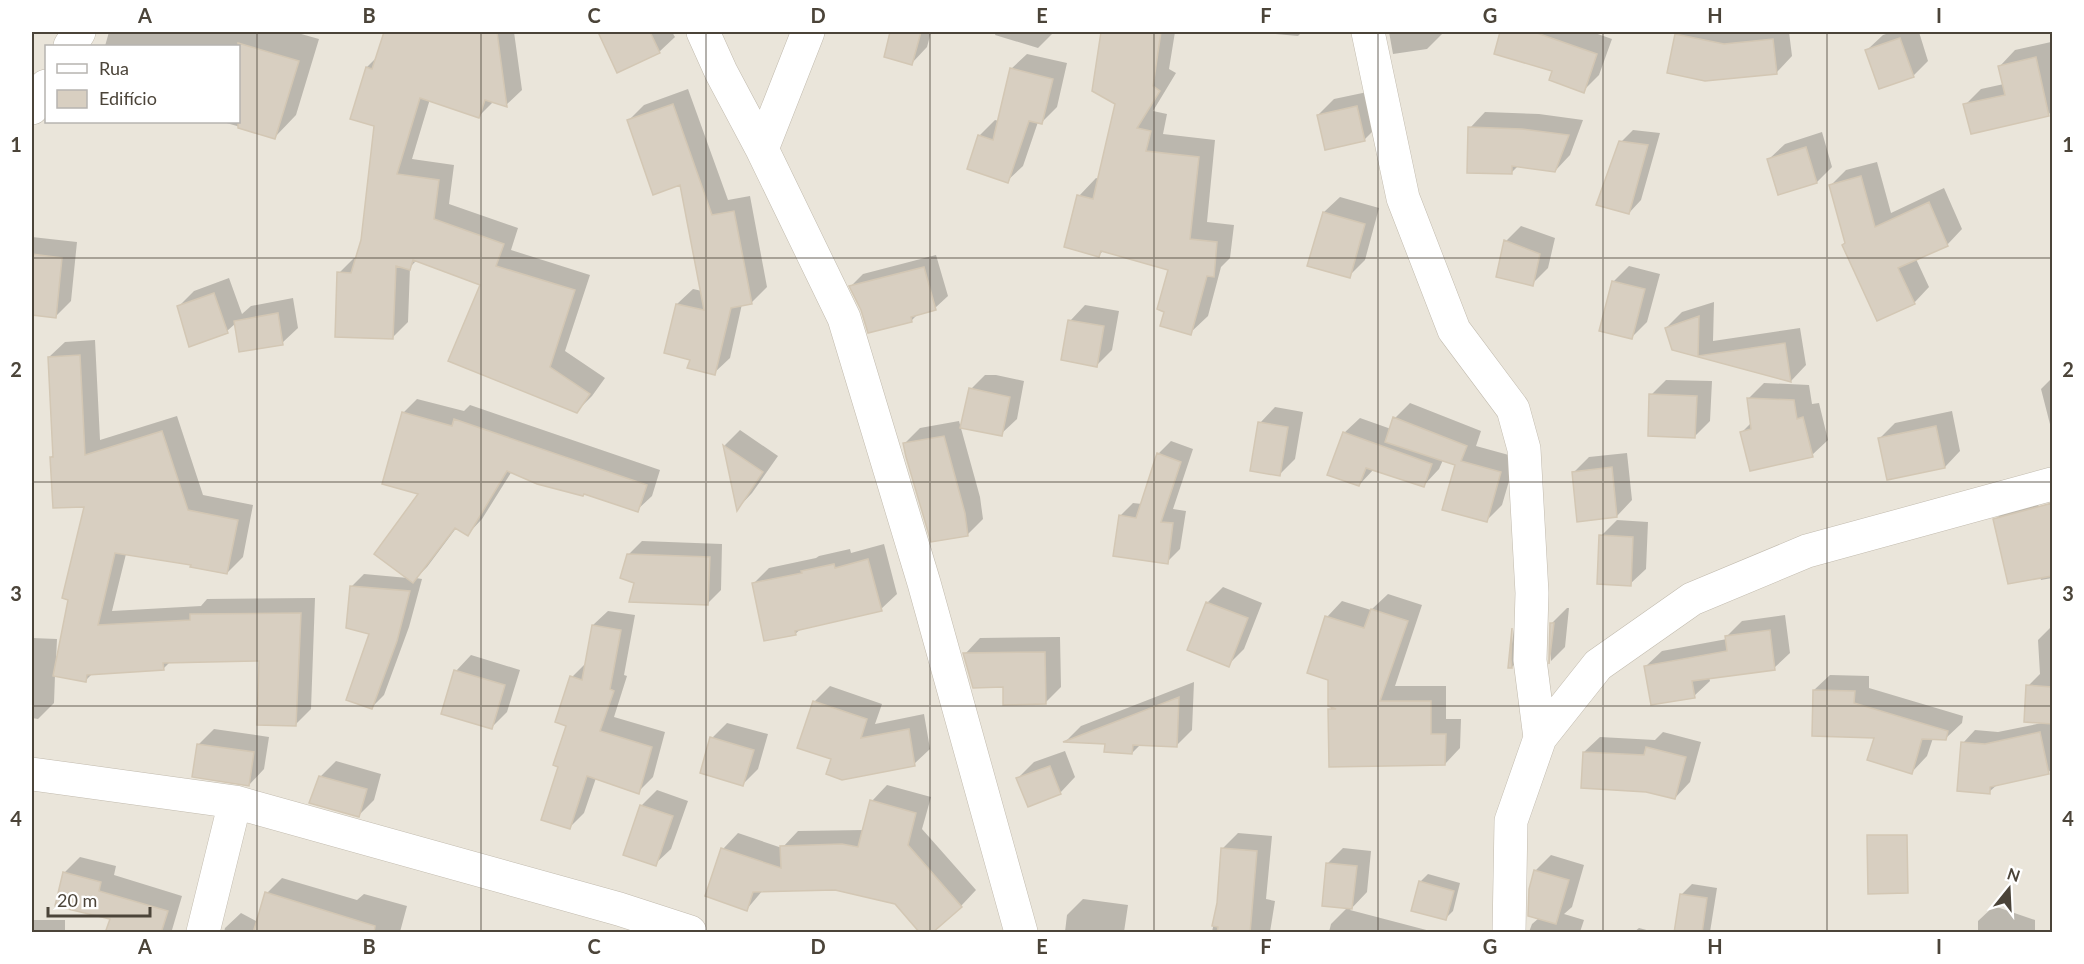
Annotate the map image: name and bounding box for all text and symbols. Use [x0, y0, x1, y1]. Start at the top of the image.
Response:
text: A [137, 3, 152, 27]
text: B [362, 3, 376, 27]
text: C [587, 3, 601, 27]
text: D [810, 3, 826, 27]
text: E [1036, 3, 1048, 27]
text: F [1260, 3, 1272, 27]
text: G [1483, 3, 1497, 27]
text: H [1707, 3, 1723, 27]
text: I [1936, 3, 1942, 27]
legend [45, 45, 240, 123]
text: Rua [99, 57, 129, 79]
text: Edifício [99, 87, 157, 109]
text: 1 [10, 132, 22, 156]
text: 1 [2062, 132, 2074, 156]
text: 2 [10, 357, 22, 381]
text: 2 [2062, 357, 2074, 381]
text: 3 [10, 581, 22, 605]
text: 3 [2062, 581, 2074, 605]
text: 4 [10, 806, 22, 830]
text: 4 [2062, 806, 2074, 830]
north arrow [1979, 859, 2039, 919]
text: N [2005, 863, 2023, 885]
scale bar [48, 880, 150, 918]
text: 20 m [57, 889, 97, 911]
text: A [137, 934, 152, 958]
text: B [362, 934, 376, 958]
text: C [587, 934, 601, 958]
text: D [810, 934, 826, 958]
text: E [1036, 934, 1048, 958]
text: F [1260, 934, 1272, 958]
text: G [1483, 934, 1497, 958]
text: H [1707, 934, 1723, 958]
text: I [1936, 934, 1942, 958]

